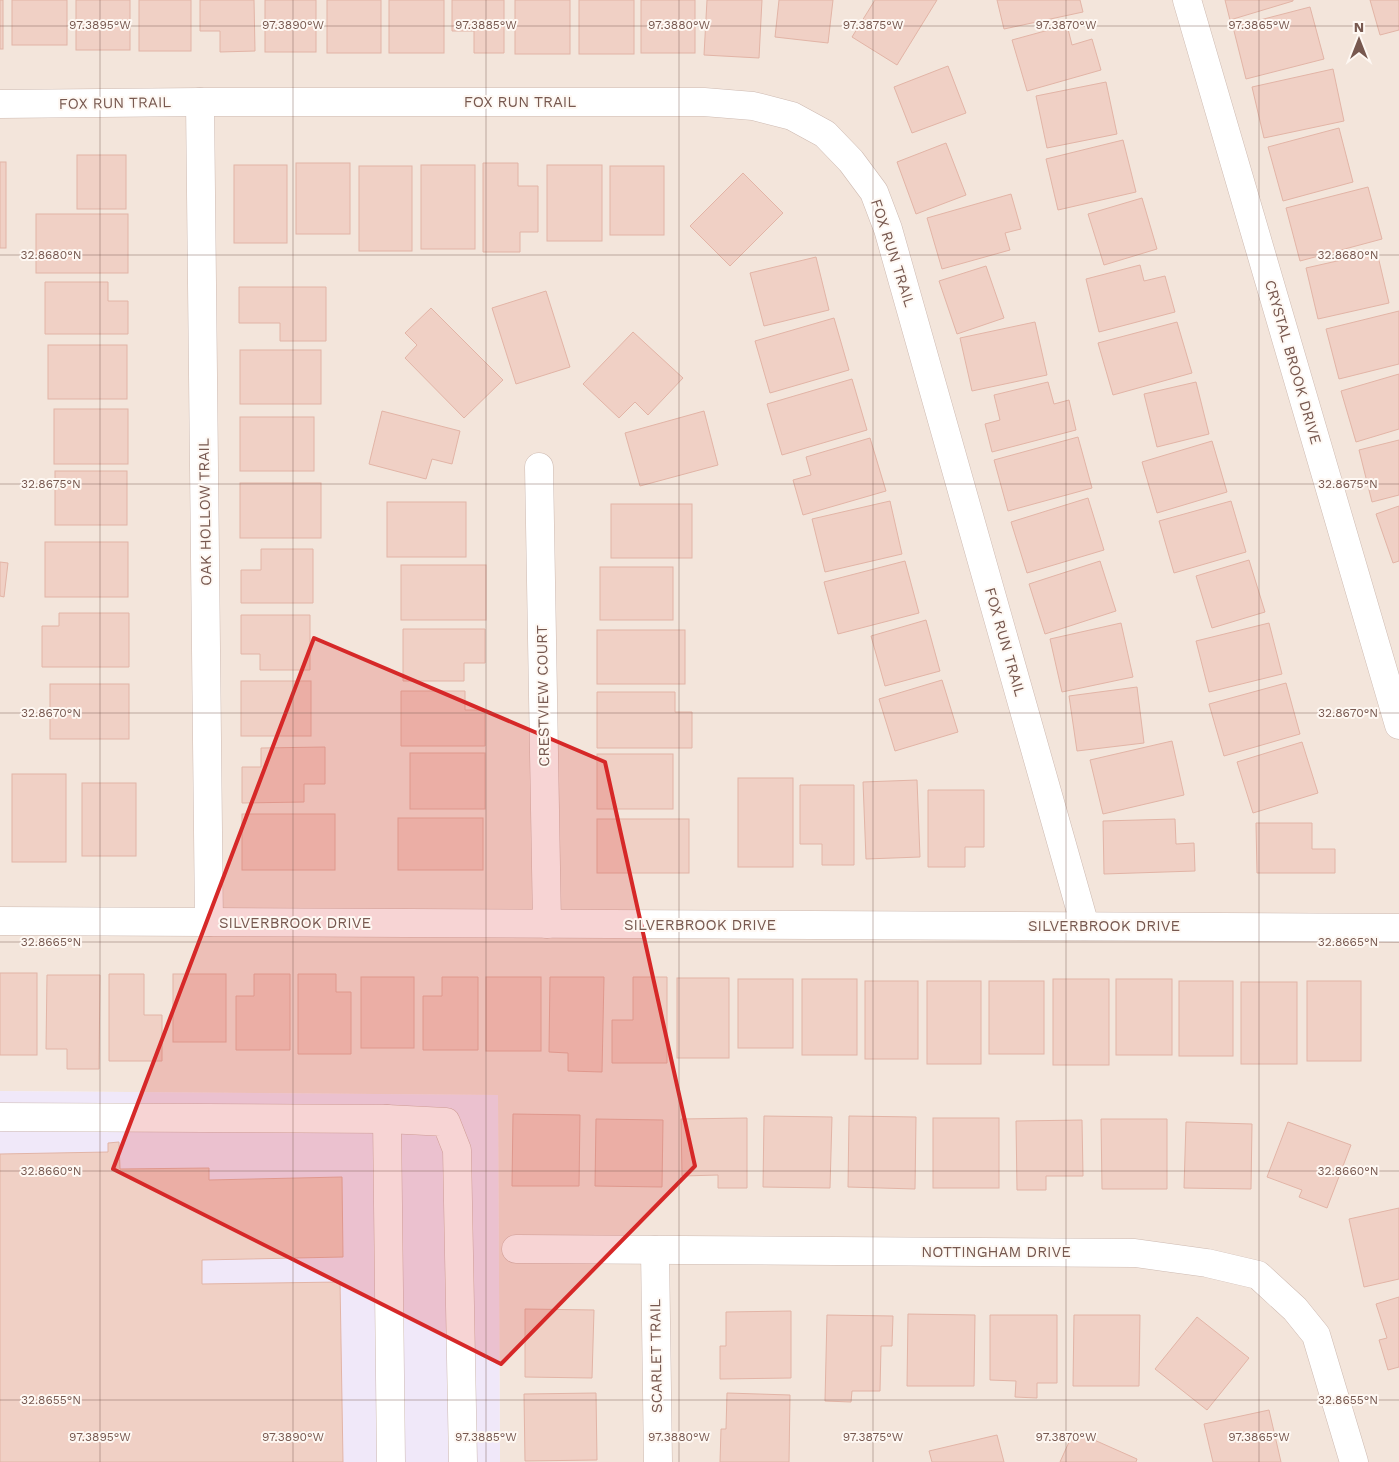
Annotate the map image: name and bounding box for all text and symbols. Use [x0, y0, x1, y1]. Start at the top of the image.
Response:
north arrow [1334, 15, 1384, 65]
text: 97.3895°W [69, 18, 131, 32]
text: 97.3890°W [262, 18, 325, 32]
text: 97.3885°W [455, 18, 517, 32]
text: 97.3880°W [648, 18, 711, 32]
text: 97.3875°W [843, 18, 904, 32]
text: 97.3870°W [1036, 18, 1097, 32]
text: 97.3865°W [1228, 18, 1290, 32]
text: N [1354, 19, 1364, 35]
street label: FOX RUN TRAIL [59, 93, 171, 113]
street label: FOX RUN TRAIL [464, 93, 576, 111]
street label: FOX RUN TRAIL [867, 197, 919, 309]
text: 32.8680°N [20, 248, 82, 262]
text: 32.8680°N [1317, 248, 1379, 262]
street label: CRYSTAL BROOK DRIVE [1261, 278, 1325, 446]
street label: OAK HOLLOW TRAIL [195, 438, 215, 586]
text: 32.8675°N [21, 477, 81, 491]
text: 32.8675°N [1318, 477, 1378, 491]
street label: FOX RUN TRAIL [981, 585, 1029, 699]
street label: CRESTVIEW COURT [533, 625, 553, 767]
text: 32.8670°N [21, 706, 81, 720]
text: 32.8670°N [1318, 706, 1378, 720]
street label: SILVERBROOK DRIVE [219, 914, 371, 932]
street label: SILVERBROOK DRIVE [624, 916, 776, 934]
street label: SILVERBROOK DRIVE [1028, 917, 1180, 935]
text: 32.8665°N [21, 935, 81, 949]
text: 32.8665°N [1318, 935, 1378, 949]
text: 32.8660°N [21, 1164, 81, 1178]
text: 32.8660°N [1318, 1164, 1378, 1178]
street label: NOTTINGHAM DRIVE [921, 1243, 1071, 1261]
street label: SCARLET TRAIL [646, 1299, 666, 1413]
text: 32.8655°N [21, 1393, 81, 1407]
text: 32.8655°N [1318, 1393, 1378, 1407]
text: 97.3895°W [69, 1430, 131, 1444]
text: 97.3890°W [262, 1430, 325, 1444]
text: 97.3885°W [455, 1430, 517, 1444]
text: 97.3880°W [648, 1430, 711, 1444]
text: 97.3875°W [843, 1430, 904, 1444]
text: 97.3870°W [1036, 1430, 1097, 1444]
text: 97.3865°W [1228, 1430, 1290, 1444]

